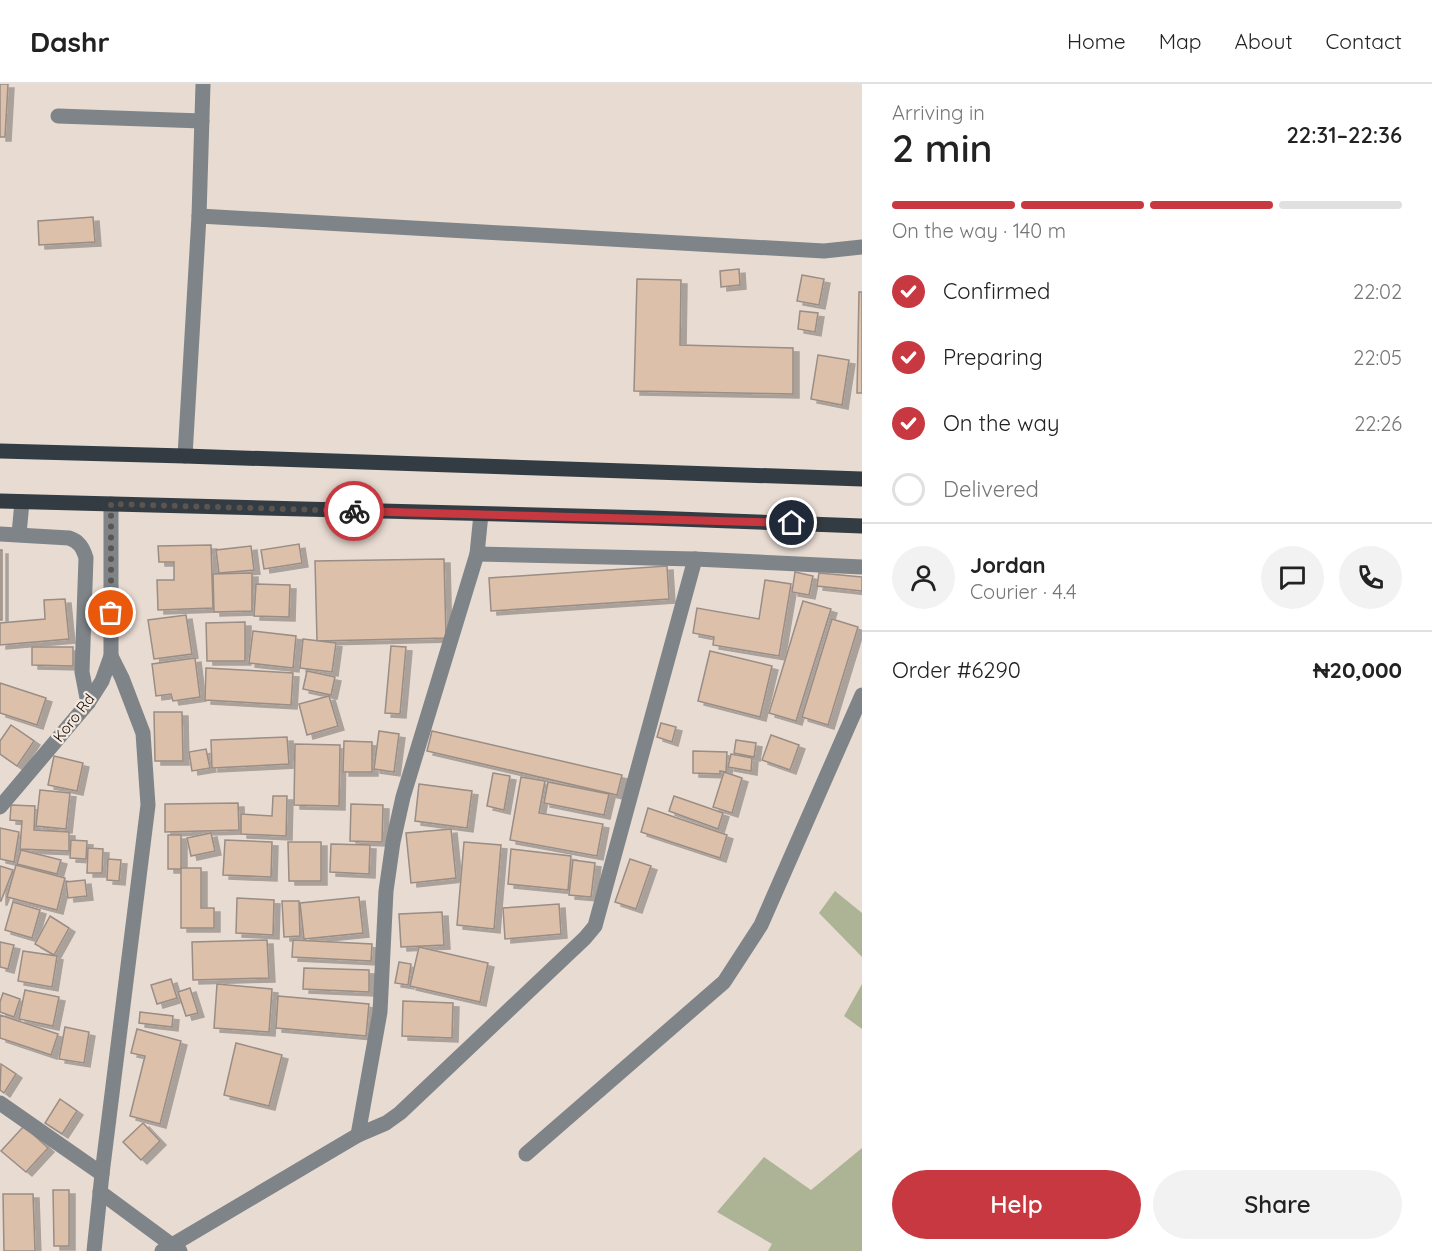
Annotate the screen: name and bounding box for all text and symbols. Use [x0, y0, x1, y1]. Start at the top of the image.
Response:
text: Dashr [30, 24, 110, 59]
text: Home [1067, 28, 1126, 54]
text: Map [1159, 28, 1202, 54]
text: About [1235, 28, 1293, 54]
text: Contact [1326, 28, 1402, 54]
text: Arriving in [892, 100, 985, 125]
text: 22:31–22:36 [1286, 121, 1402, 149]
text: 2 min [892, 123, 993, 172]
text: On the way · 140 m [892, 218, 1066, 243]
icon: check [892, 275, 925, 308]
text: Confirmed [943, 277, 1050, 305]
text: 22:02 [1353, 279, 1402, 304]
icon: check [892, 341, 925, 374]
text: Preparing [943, 343, 1043, 371]
text: 22:05 [1353, 345, 1402, 370]
icon: check [892, 407, 925, 440]
text: On the way [943, 409, 1059, 437]
text: 22:26 [1354, 411, 1402, 436]
text: Delivered [943, 475, 1039, 503]
courier [324, 481, 384, 541]
icon: bike [338, 495, 371, 528]
pin [766, 497, 817, 548]
icon: home [775, 506, 808, 539]
button: person [892, 546, 955, 609]
button: chat [1261, 546, 1324, 609]
button: phone [1339, 546, 1402, 609]
text: Jordan [970, 551, 1046, 579]
text: Courier · 4.4 [970, 579, 1076, 604]
pin [85, 587, 136, 638]
icon: bag [94, 596, 127, 629]
text: Order #6290 [892, 656, 1021, 684]
text: ₦20,000 [1313, 656, 1402, 684]
street label: Koro Rd [49, 690, 98, 746]
button: Help [892, 1170, 1141, 1239]
button: Share [1153, 1170, 1402, 1239]

